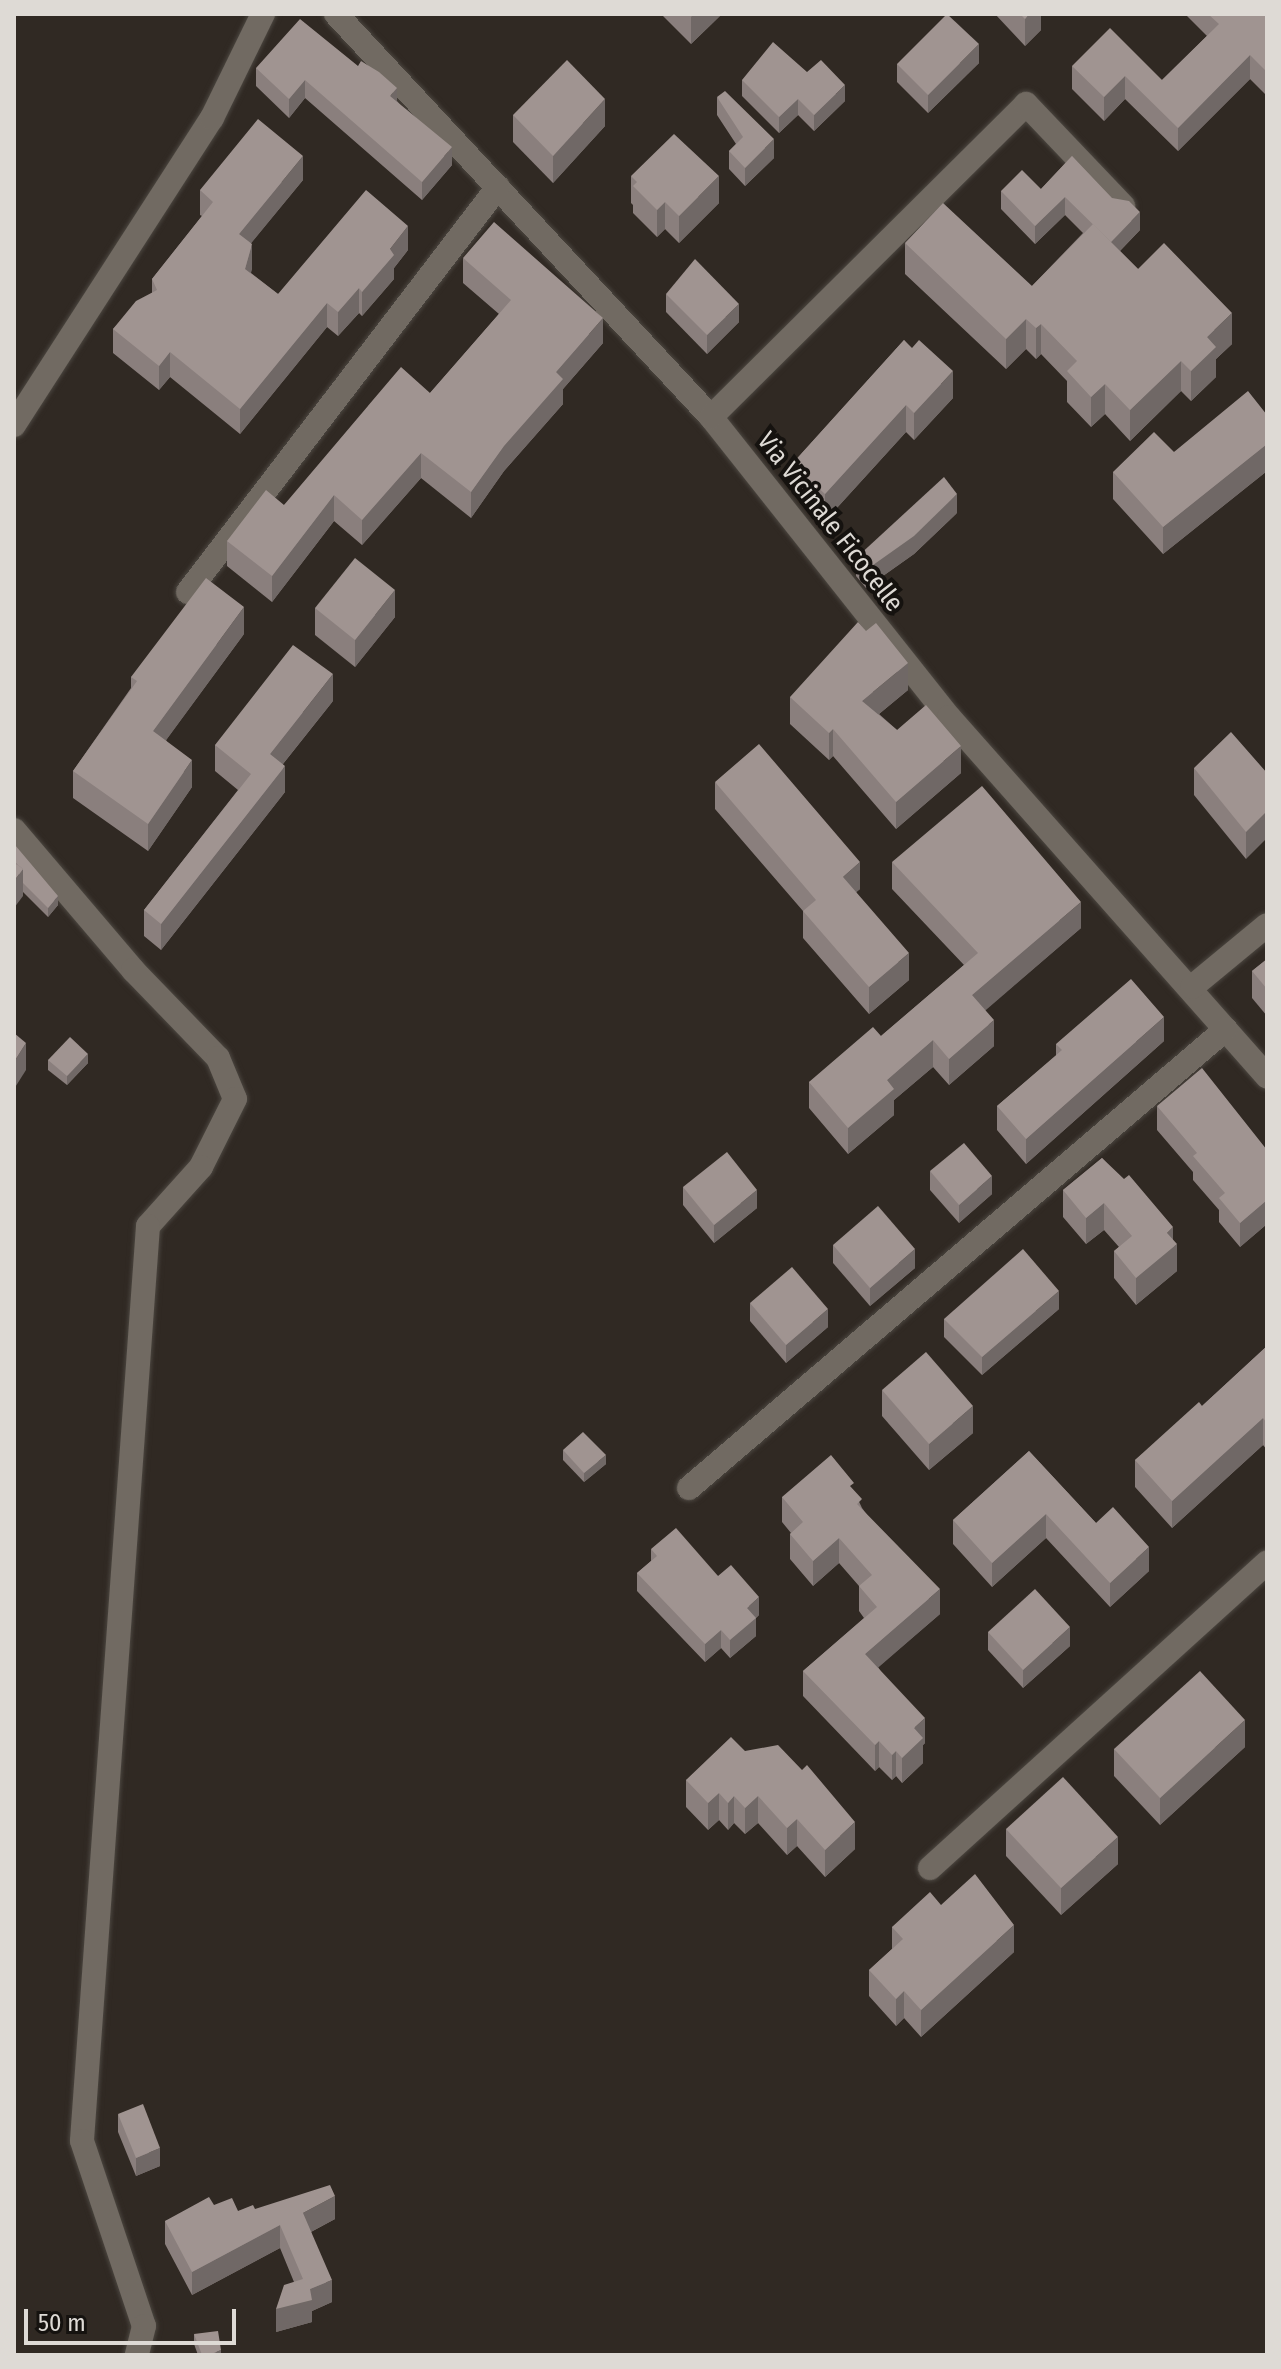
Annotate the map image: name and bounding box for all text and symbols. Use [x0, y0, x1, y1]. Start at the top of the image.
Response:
street label: Via Vicinale Ficocelle [750, 426, 910, 618]
scale bar [28, 2293, 240, 2343]
text: 50 m [38, 2309, 86, 2337]

